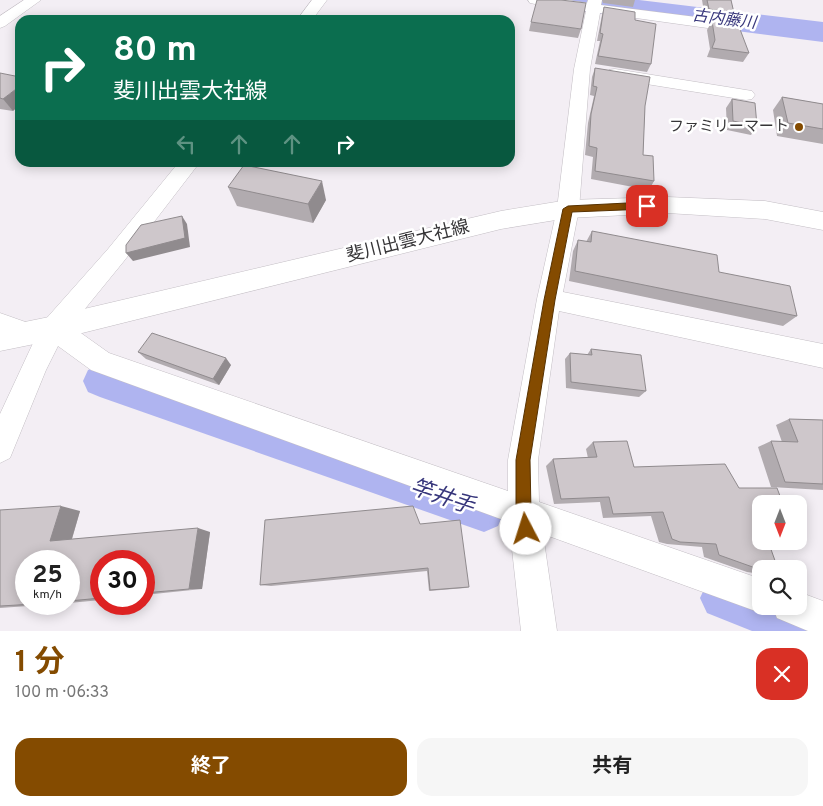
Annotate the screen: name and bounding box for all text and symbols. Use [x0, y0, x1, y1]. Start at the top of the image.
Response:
water label: 古内藤川 [691, 6, 759, 34]
text: 80 m [113, 29, 197, 73]
icon: right [30, 35, 95, 100]
text: 斐川出雲大社線 [113, 79, 267, 106]
place label: ファミリーマート [669, 118, 789, 137]
marker: ファミリーマート [793, 121, 805, 133]
icon: left [172, 130, 200, 158]
icon: ahead [225, 130, 253, 158]
icon: ahead [278, 130, 306, 158]
icon: right [331, 130, 359, 158]
pin [626, 185, 668, 227]
icon: arrive [633, 192, 661, 220]
street label: 斐川出雲大社線 [344, 216, 472, 268]
water label: 竿井手 [406, 474, 479, 522]
north arrow [752, 495, 808, 550]
map controls [752, 495, 807, 615]
position arrow [499, 502, 551, 554]
speed limit sign: 30 [90, 550, 155, 615]
text: 25 [32, 560, 63, 592]
button: search [752, 560, 807, 615]
text: km/h [33, 587, 62, 603]
text: 1 分 [15, 645, 65, 682]
button: close [756, 648, 808, 700]
text: 100 m · 06:33 [15, 683, 109, 703]
button: 終了 [15, 738, 407, 796]
button: 共有 [417, 738, 808, 796]

